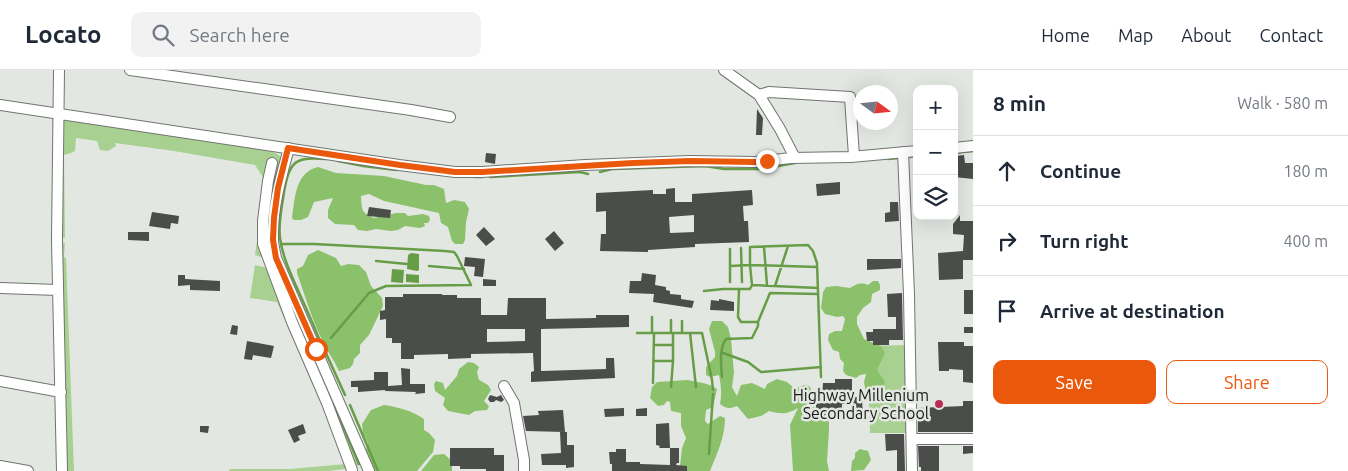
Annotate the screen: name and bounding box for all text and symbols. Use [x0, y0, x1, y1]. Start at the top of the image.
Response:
search box [131, 12, 481, 57]
text: Locato [25, 21, 101, 48]
icon: search [149, 21, 177, 49]
text: Search here [189, 24, 290, 46]
text: Home [1041, 25, 1090, 45]
text: Map [1118, 25, 1153, 45]
text: About [1181, 25, 1231, 45]
text: Contact [1259, 25, 1323, 45]
north arrow [853, 85, 898, 130]
map controls [913, 85, 958, 220]
button: + [913, 85, 958, 130]
text: 8 min [993, 91, 1046, 115]
text: Walk · 580 m [1237, 94, 1328, 112]
button: − [913, 130, 958, 175]
route end [756, 150, 779, 173]
icon: ahead [993, 157, 1021, 185]
text: Continue [1040, 160, 1121, 182]
text: 180 m [1283, 162, 1328, 180]
button: layers [913, 175, 958, 220]
icon: right [993, 227, 1021, 255]
text: Turn right [1040, 230, 1128, 252]
text: 400 m [1283, 232, 1328, 250]
icon: arrive [993, 297, 1021, 325]
text: Arrive at destination [1040, 300, 1225, 322]
route start [305, 338, 328, 361]
button: Save [993, 360, 1156, 404]
button: Share [1166, 360, 1328, 404]
place label: Highway Millenium Secondary School [793, 386, 929, 422]
marker: Highway Millenium Secondary School [933, 398, 945, 410]

